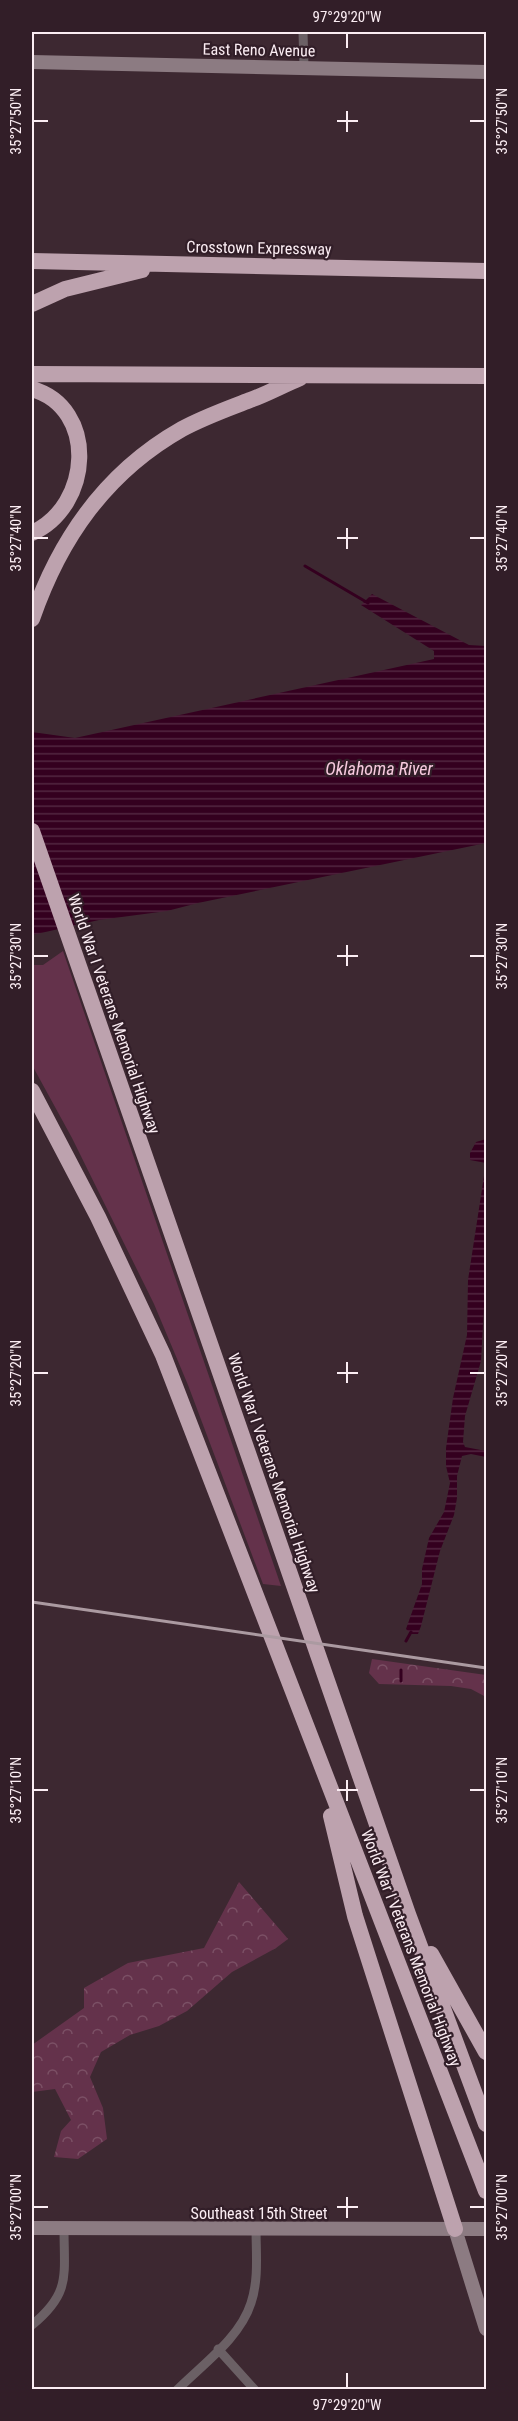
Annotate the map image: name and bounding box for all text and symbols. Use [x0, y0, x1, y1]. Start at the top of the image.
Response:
text: 97°29'20"W [313, 8, 382, 26]
street label: East Reno Avenue [202, 40, 316, 60]
text: 35°27'50"N [7, 88, 25, 154]
text: 35°27'50"N [493, 88, 511, 154]
street label: Crosstown Expressway [186, 237, 332, 259]
text: 35°27'40"N [7, 505, 25, 571]
text: 35°27'40"N [493, 505, 511, 571]
water label: Oklahoma River [325, 758, 434, 779]
street label: World War I Veterans Memorial Highway [64, 892, 164, 1137]
text: 35°27'30"N [7, 923, 25, 989]
text: 35°27'30"N [493, 923, 511, 989]
text: 35°27'20"N [7, 1340, 25, 1406]
text: 35°27'20"N [493, 1340, 511, 1406]
street label: World War I Veterans Memorial Highway [224, 1351, 324, 1596]
text: 35°27'10"N [7, 1757, 25, 1823]
text: 35°27'10"N [493, 1757, 511, 1823]
street label: World War I Veterans Memorial Highway [357, 1827, 465, 2069]
text: 35°27'00"N [7, 2174, 25, 2240]
text: 35°27'00"N [493, 2174, 511, 2240]
street label: Southeast 15th Street [191, 2204, 328, 2223]
text: 97°29'20"W [313, 2396, 382, 2414]

